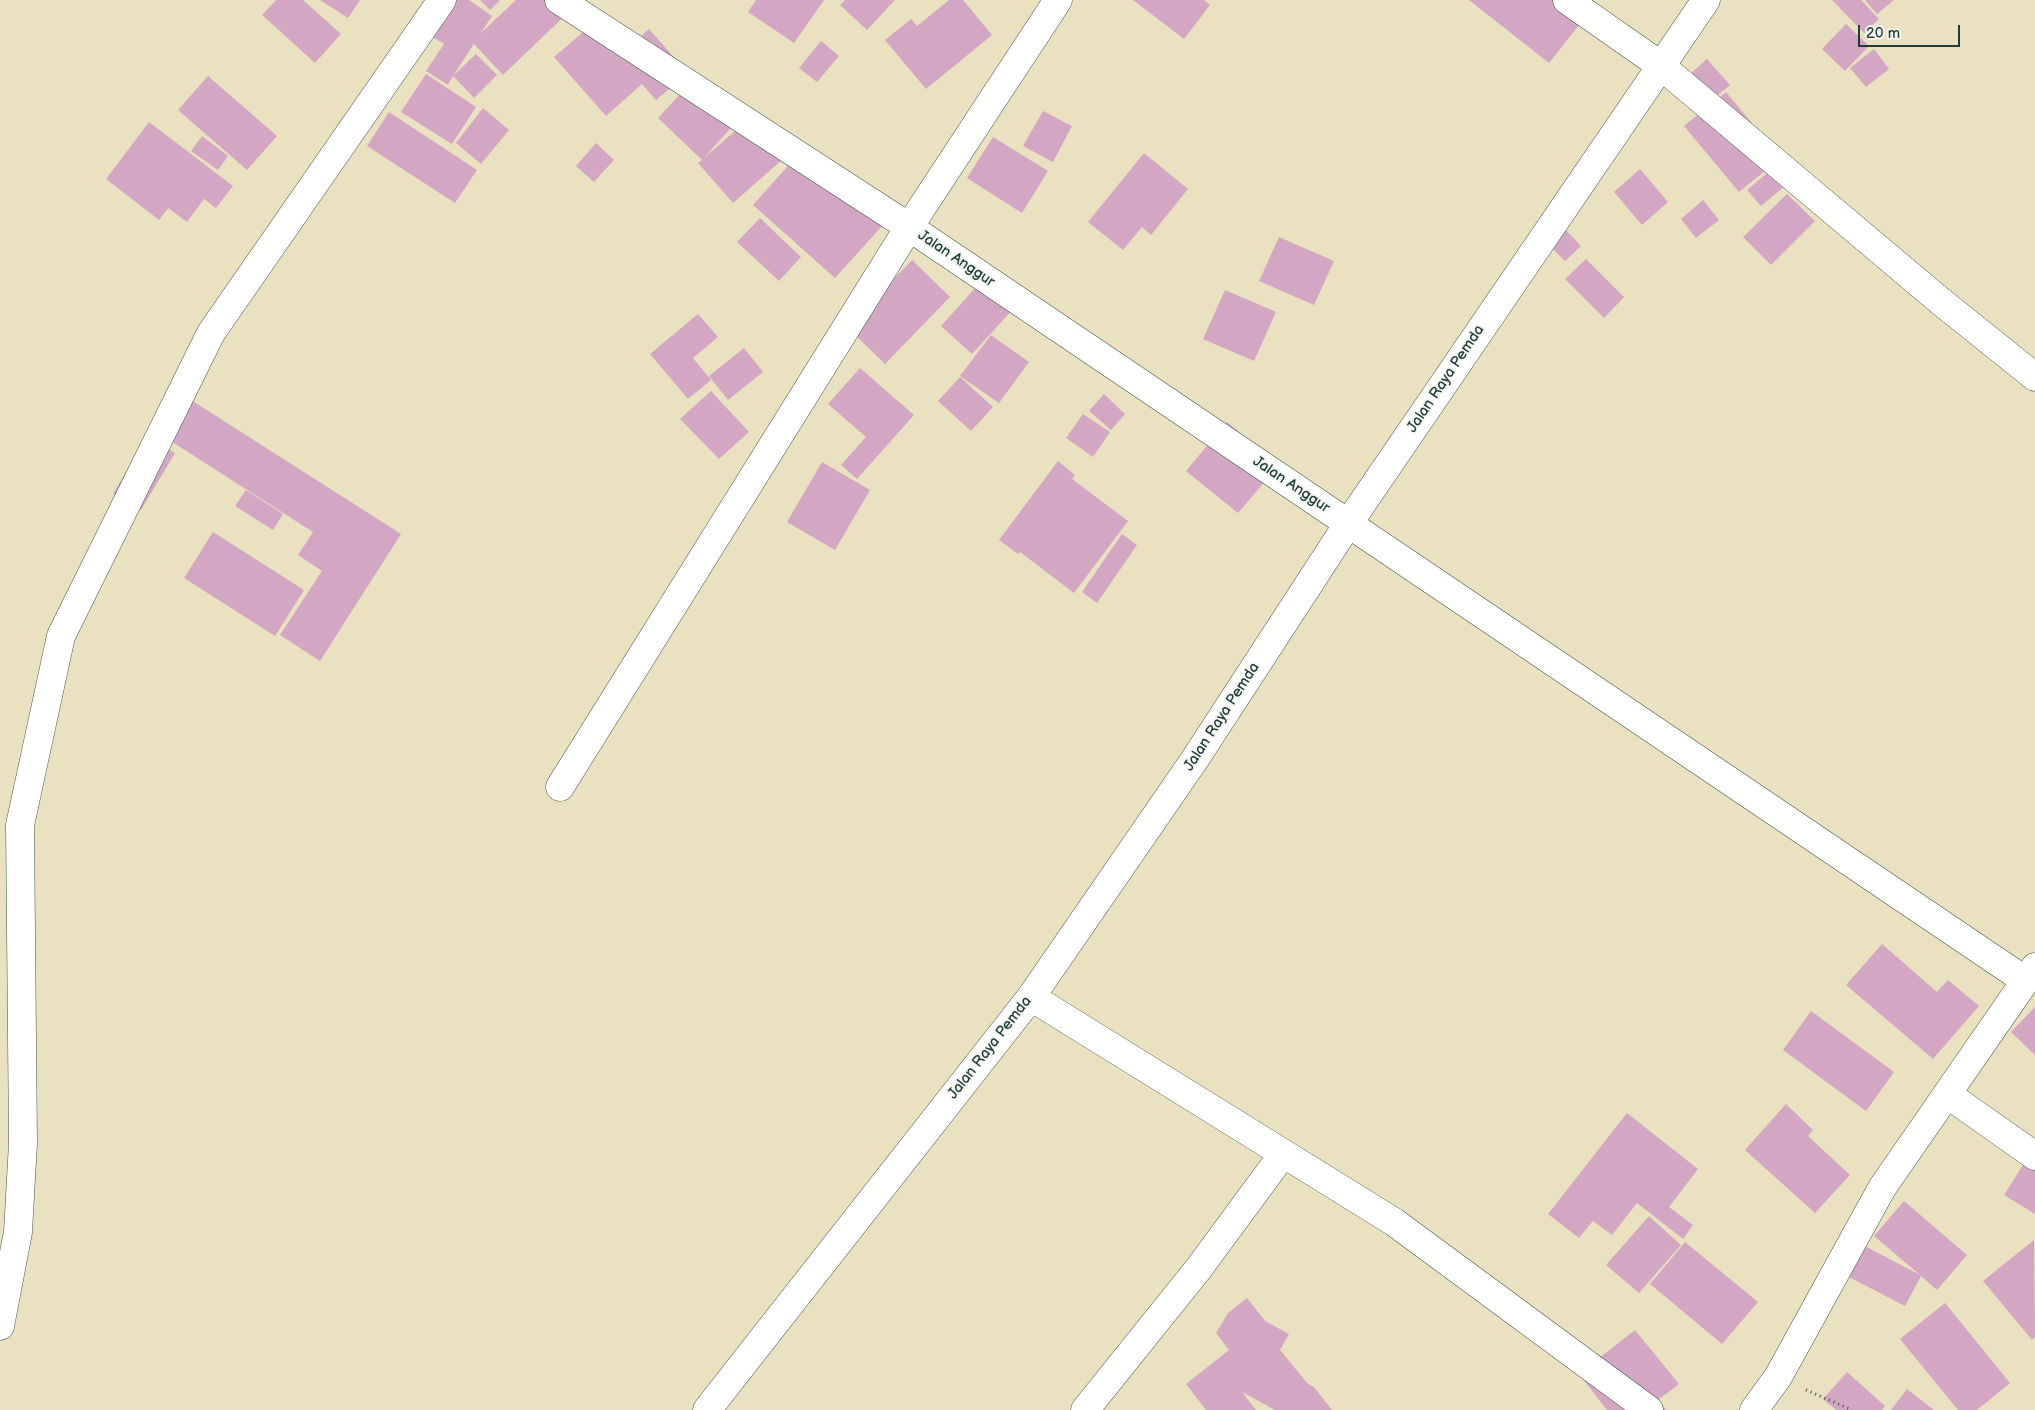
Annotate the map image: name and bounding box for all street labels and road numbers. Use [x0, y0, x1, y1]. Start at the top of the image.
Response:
street label: Jalan Anggur [914, 227, 998, 291]
street label: Jalan Raya Pemda [1403, 322, 1489, 436]
street label: Jalan Anggur [1249, 453, 1333, 517]
street label: Jalan Raya Pemda [1180, 659, 1264, 775]
street label: Jalan Raya Pemda [944, 993, 1036, 1103]

